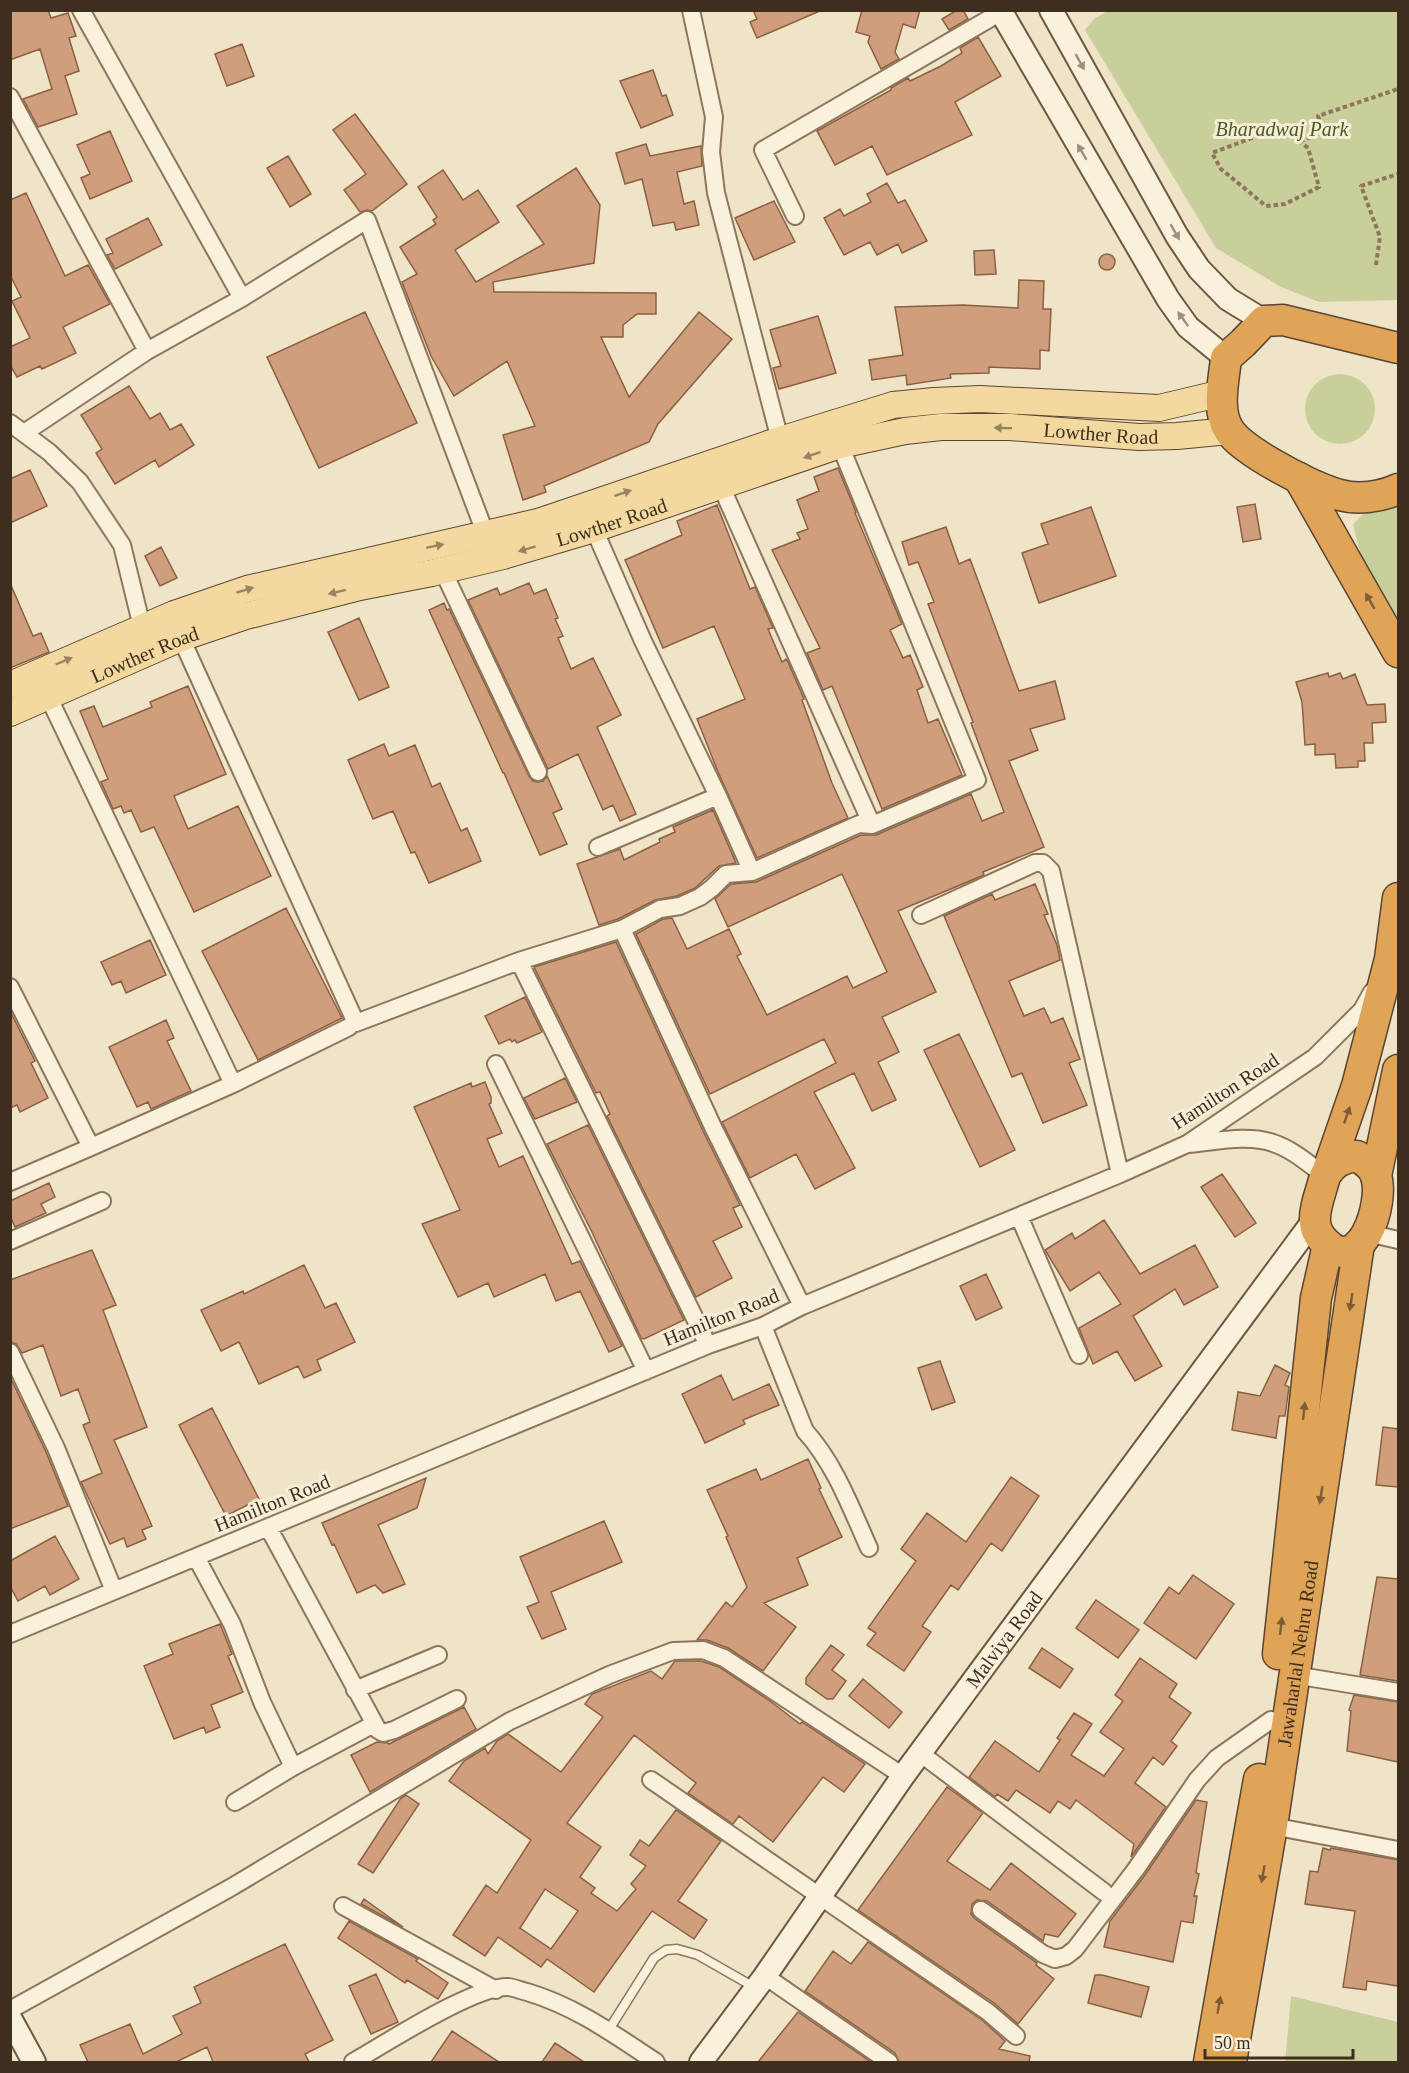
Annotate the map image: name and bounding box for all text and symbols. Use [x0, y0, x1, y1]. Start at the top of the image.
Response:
one-way arrow [1075, 53, 1085, 70]
park label: Bharadwaj Park [1216, 118, 1350, 141]
one-way arrow [1077, 144, 1088, 160]
one-way arrow [1169, 224, 1180, 240]
one-way arrow [1177, 312, 1189, 327]
street label: Lowther Road [1043, 419, 1158, 448]
one-way arrow [994, 423, 1013, 432]
one-way arrow [803, 450, 821, 460]
one-way arrow [614, 488, 632, 498]
street label: Lowther Road [554, 494, 670, 551]
one-way arrow [426, 541, 445, 550]
one-way arrow [518, 545, 536, 554]
one-way arrow [236, 585, 254, 594]
one-way arrow [328, 588, 346, 598]
one-way arrow [1365, 592, 1375, 609]
street label: Lowther Road [88, 622, 201, 687]
one-way arrow [55, 656, 73, 666]
street label: Hamilton Road [1168, 1048, 1282, 1134]
one-way arrow [1343, 1106, 1353, 1124]
street label: Hamilton Road [660, 1284, 782, 1350]
one-way arrow [1346, 1293, 1355, 1312]
one-way arrow [1299, 1402, 1309, 1421]
street label: Hamilton Road [211, 1470, 333, 1536]
one-way arrow [1317, 1485, 1326, 1504]
street label: Jawaharlal Nehru Road [1273, 1559, 1323, 1748]
street label: Malviya Road [961, 1587, 1047, 1692]
one-way arrow [1276, 1617, 1286, 1636]
one-way arrow [1258, 1865, 1267, 1884]
one-way arrow [1215, 1995, 1224, 2014]
scale bar [1205, 2022, 1354, 2060]
text: 50 m [1214, 2033, 1251, 2053]

